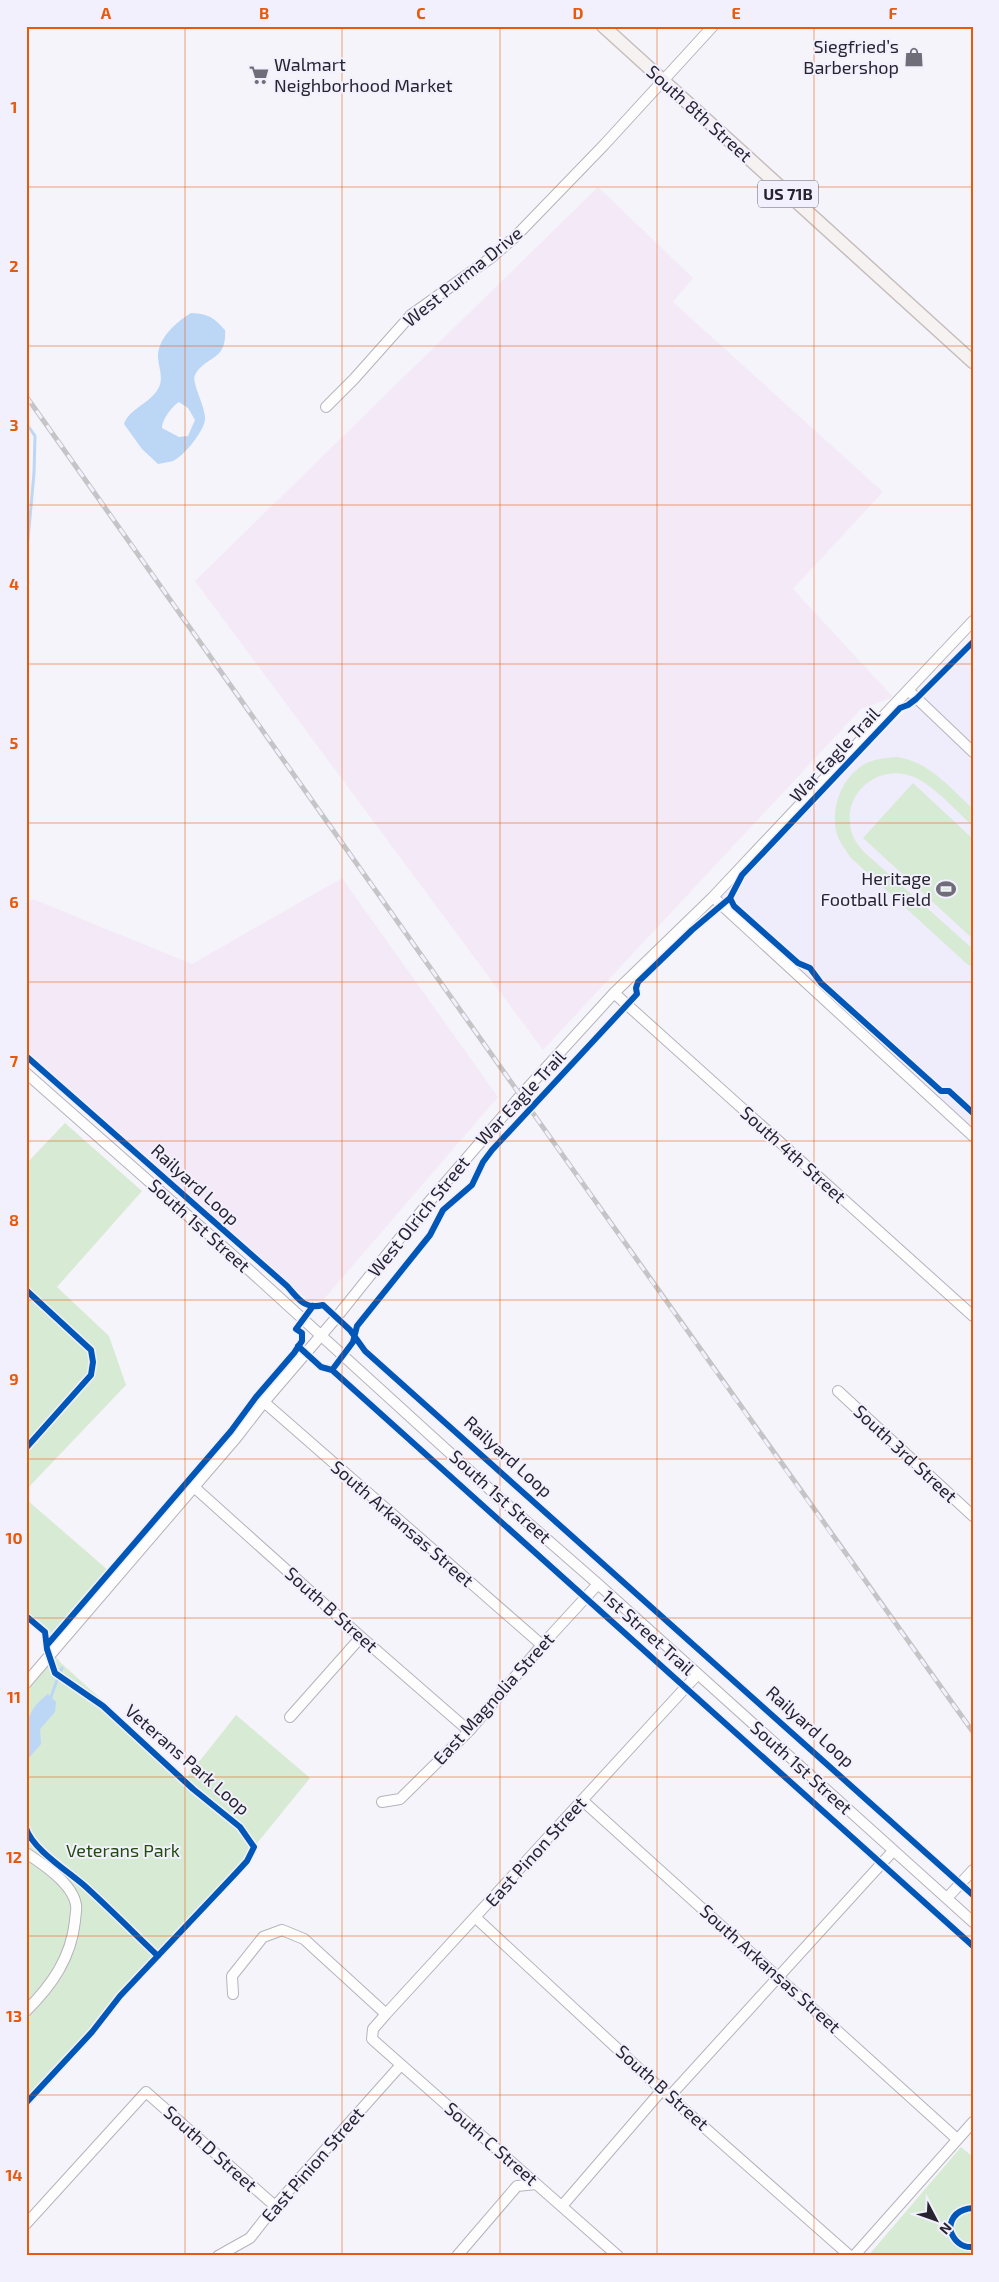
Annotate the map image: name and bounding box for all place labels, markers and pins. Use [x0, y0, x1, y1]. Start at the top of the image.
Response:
place label: Siegfried’s Barbershop [803, 35, 899, 78]
shop icon: Siegfried’s Barbershop [903, 46, 925, 68]
place label: Walmart Neighborhood Market [274, 53, 453, 96]
supermarket icon: Walmart Neighborhood Market [248, 64, 270, 86]
place label: Heritage Football Field [820, 867, 931, 910]
sports icon: Heritage Football Field [935, 878, 957, 900]

